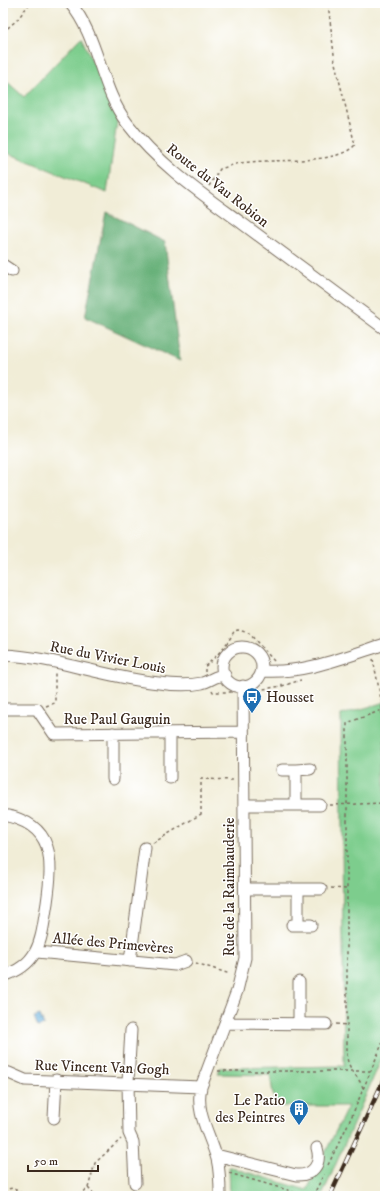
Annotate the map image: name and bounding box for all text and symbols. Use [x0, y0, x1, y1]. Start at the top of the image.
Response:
street label: Route du Vau Robion [162, 139, 273, 232]
street label: Rue du Vivier Louis [48, 637, 167, 678]
bus stop icon: Housset [241, 686, 263, 714]
place label: Housset [266, 688, 314, 707]
street label: Rue Paul Gauguin [63, 710, 171, 729]
street label: Rue de la Raimbauderie [220, 817, 239, 957]
street label: Allée des Primevères [52, 929, 174, 958]
street label: Rue Vincent Van Gogh [34, 1056, 170, 1079]
place label: Le Patio des Peintres [215, 1091, 285, 1127]
building icon: Le Patio des Peintres [288, 1098, 310, 1126]
scale bar [28, 1147, 98, 1173]
text: 50 m [34, 1154, 58, 1169]

